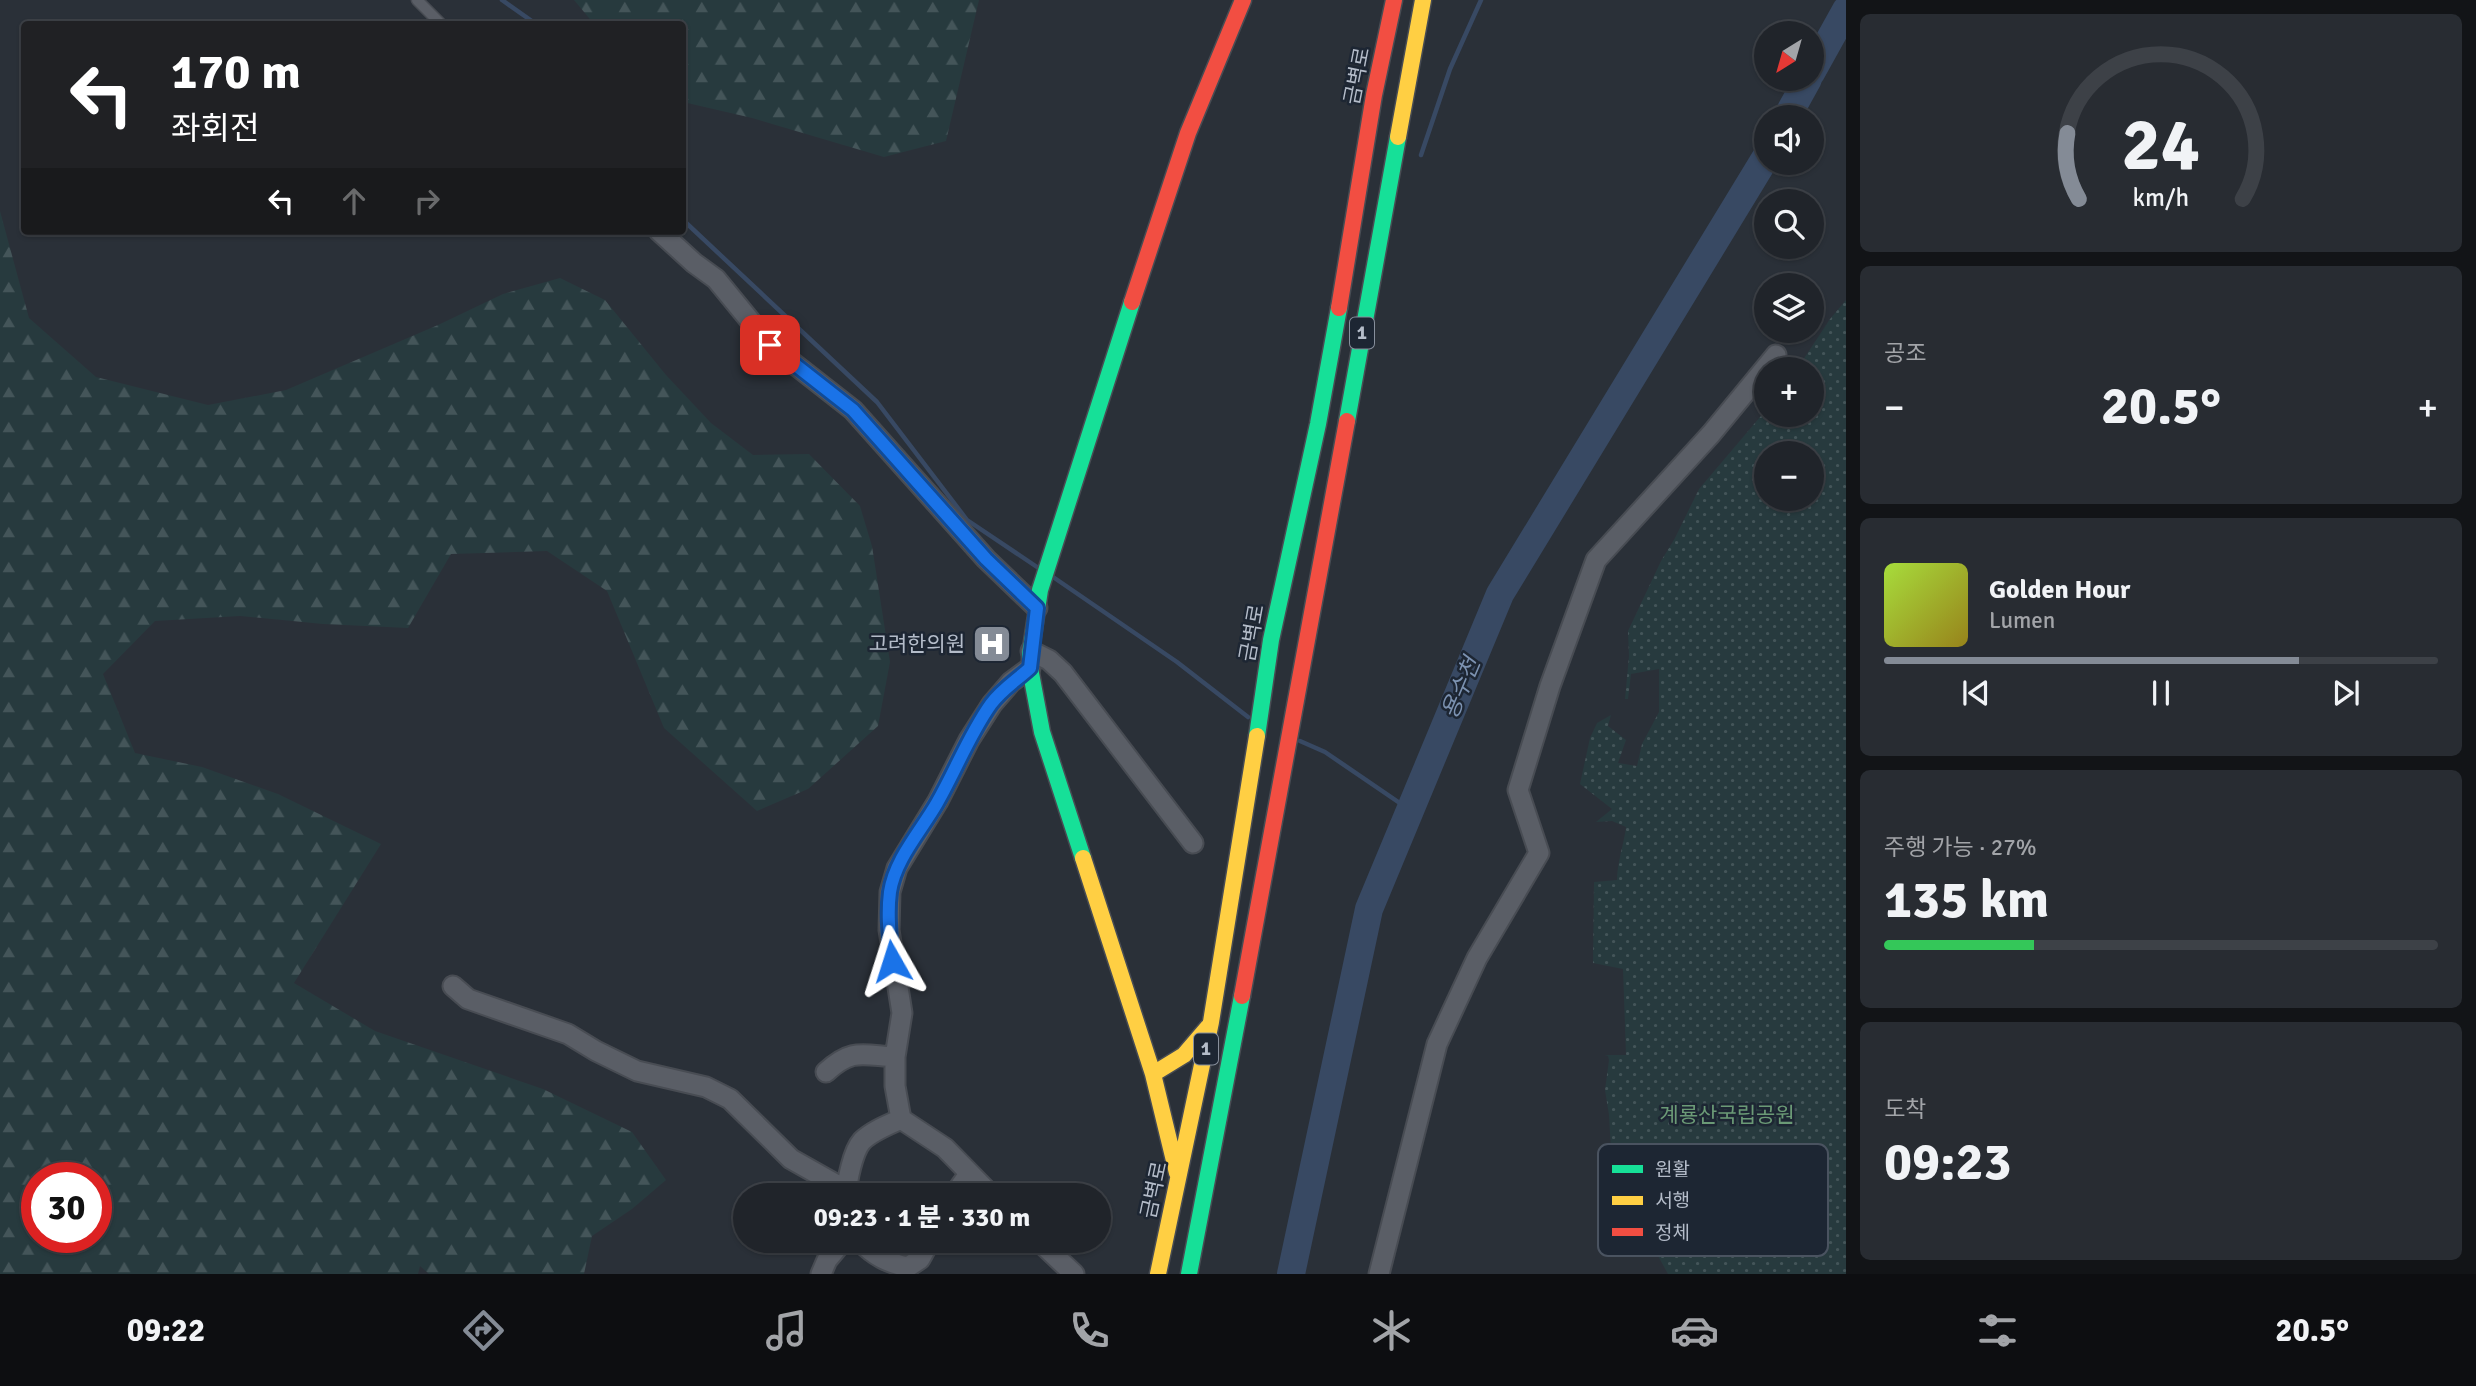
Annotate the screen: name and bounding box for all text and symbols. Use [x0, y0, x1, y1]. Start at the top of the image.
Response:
north arrow [1754, 21, 1824, 91]
map controls [1754, 21, 1824, 511]
text: 170 m [171, 42, 301, 102]
street label: 금벽로 [1339, 45, 1375, 107]
icon: left [56, 49, 147, 140]
text: 24 [2122, 101, 2200, 190]
button: sound [1754, 105, 1824, 175]
text: 좌회전 [171, 109, 259, 148]
icon: left [262, 182, 300, 220]
icon: ahead [335, 182, 373, 220]
icon: right [408, 182, 446, 220]
text: km/h [2133, 182, 2189, 213]
button: search [1754, 189, 1824, 259]
button: layers [1754, 273, 1824, 343]
pin [740, 315, 800, 375]
road number: 1 [1350, 318, 1374, 348]
icon: arrive [751, 326, 789, 364]
text: 공조 [1884, 339, 1926, 368]
button: + [1754, 357, 1824, 427]
text: 20.5° [2101, 374, 2221, 438]
text: − [1884, 384, 1905, 431]
text: + [2417, 384, 2438, 431]
button: − [1754, 441, 1824, 511]
text: Golden Hour [1989, 574, 2130, 606]
street label: 금벽로 [1234, 602, 1270, 664]
text: Lumen [1989, 606, 2055, 635]
hospital icon: 고려한의원 [971, 623, 1013, 665]
place label: 고려한의원 [868, 631, 965, 657]
water label: 용수천 [1435, 651, 1488, 723]
icon: previous [1957, 674, 1995, 712]
icon: pause [2142, 674, 2180, 712]
icon: next [2327, 674, 2365, 712]
text: 주행 가능 · 27% [1884, 833, 2037, 862]
text: 135 km [1884, 868, 2049, 932]
position arrow [855, 924, 929, 998]
road number: 1 [1194, 1034, 1218, 1064]
text: 도착 [1884, 1095, 1926, 1124]
park label: 계룡산국립공원 [1659, 1102, 1795, 1128]
text: 09:23 [1884, 1130, 2012, 1194]
legend [1598, 1144, 1828, 1256]
text: 원활 [1655, 1158, 1690, 1182]
street label: 금벽로 [1135, 1159, 1173, 1221]
speed limit sign: 30 [21, 1162, 112, 1253]
text: 서행 [1655, 1189, 1690, 1213]
text: 09:23 · 1 분 · 330 m [814, 1202, 1030, 1234]
text: 정체 [1655, 1221, 1690, 1245]
icon: directions [459, 1306, 508, 1355]
icon: music [762, 1306, 811, 1355]
icon: phone [1065, 1306, 1114, 1355]
icon: climate [1367, 1306, 1416, 1355]
icon: car [1670, 1306, 1719, 1355]
icon: filters [1973, 1306, 2022, 1355]
text: 09:22 [127, 1311, 205, 1350]
text: 20.5° [2275, 1311, 2349, 1350]

